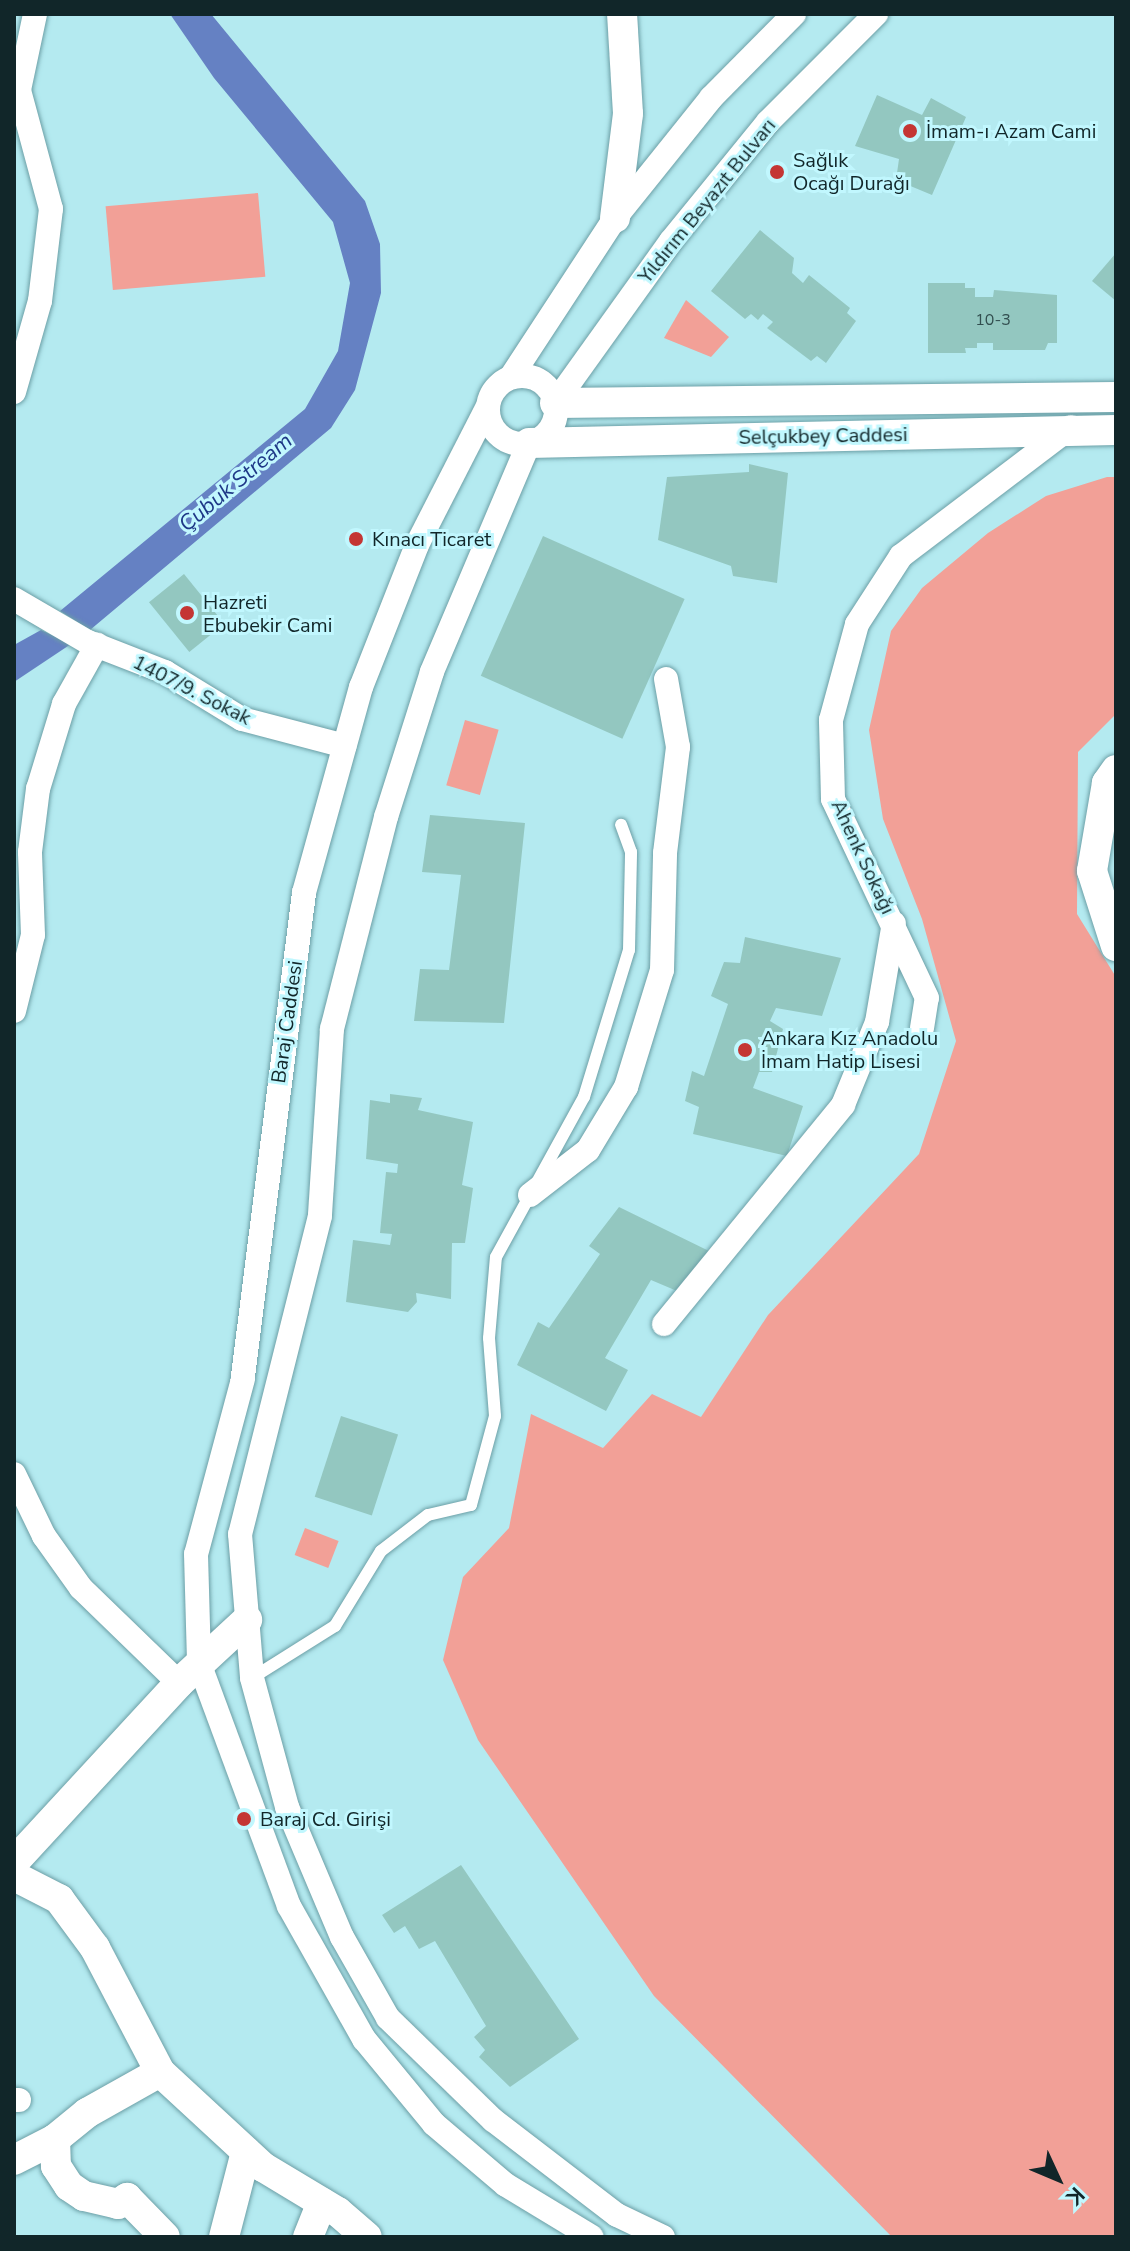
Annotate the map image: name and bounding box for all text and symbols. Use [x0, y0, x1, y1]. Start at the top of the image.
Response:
street label: Yıldırım Beyazıt Bulvarı [633, 114, 781, 288]
place label: İmam-ı Azam Cami [926, 119, 1096, 143]
marker: İmam-ı Azam Cami [901, 122, 919, 140]
place label: Sağlık Ocağı Durağı [793, 148, 910, 195]
marker: Sağlık Ocağı Durağı [768, 163, 786, 181]
house number: 10-3 [975, 310, 1011, 330]
street label: Selçukbey Caddesi [738, 423, 908, 449]
water label: Çubuk Stream [174, 428, 298, 538]
place label: Kınacı Ticaret [372, 527, 491, 551]
marker: Kınacı Ticaret [347, 530, 365, 548]
place label: Hazreti Ebubekir Cami [203, 590, 332, 637]
marker: Hazreti Ebubekir Cami [178, 604, 196, 622]
street label: 1407/9. Sokak [129, 650, 255, 730]
street label: Ahenk Sokağı [826, 796, 900, 918]
street label: Baraj Caddesi [267, 959, 307, 1085]
place label: Ankara Kız Anadolu İmam Hatip Lisesi [761, 1026, 938, 1073]
marker: Ankara Kız Anadolu İmam Hatip Lisesi [736, 1041, 754, 1059]
place label: Baraj Cd. Girişi [260, 1807, 391, 1831]
marker: Baraj Cd. Girişi [235, 1810, 253, 1828]
north arrow [1018, 2139, 1098, 2219]
text: K [1059, 2180, 1091, 2211]

